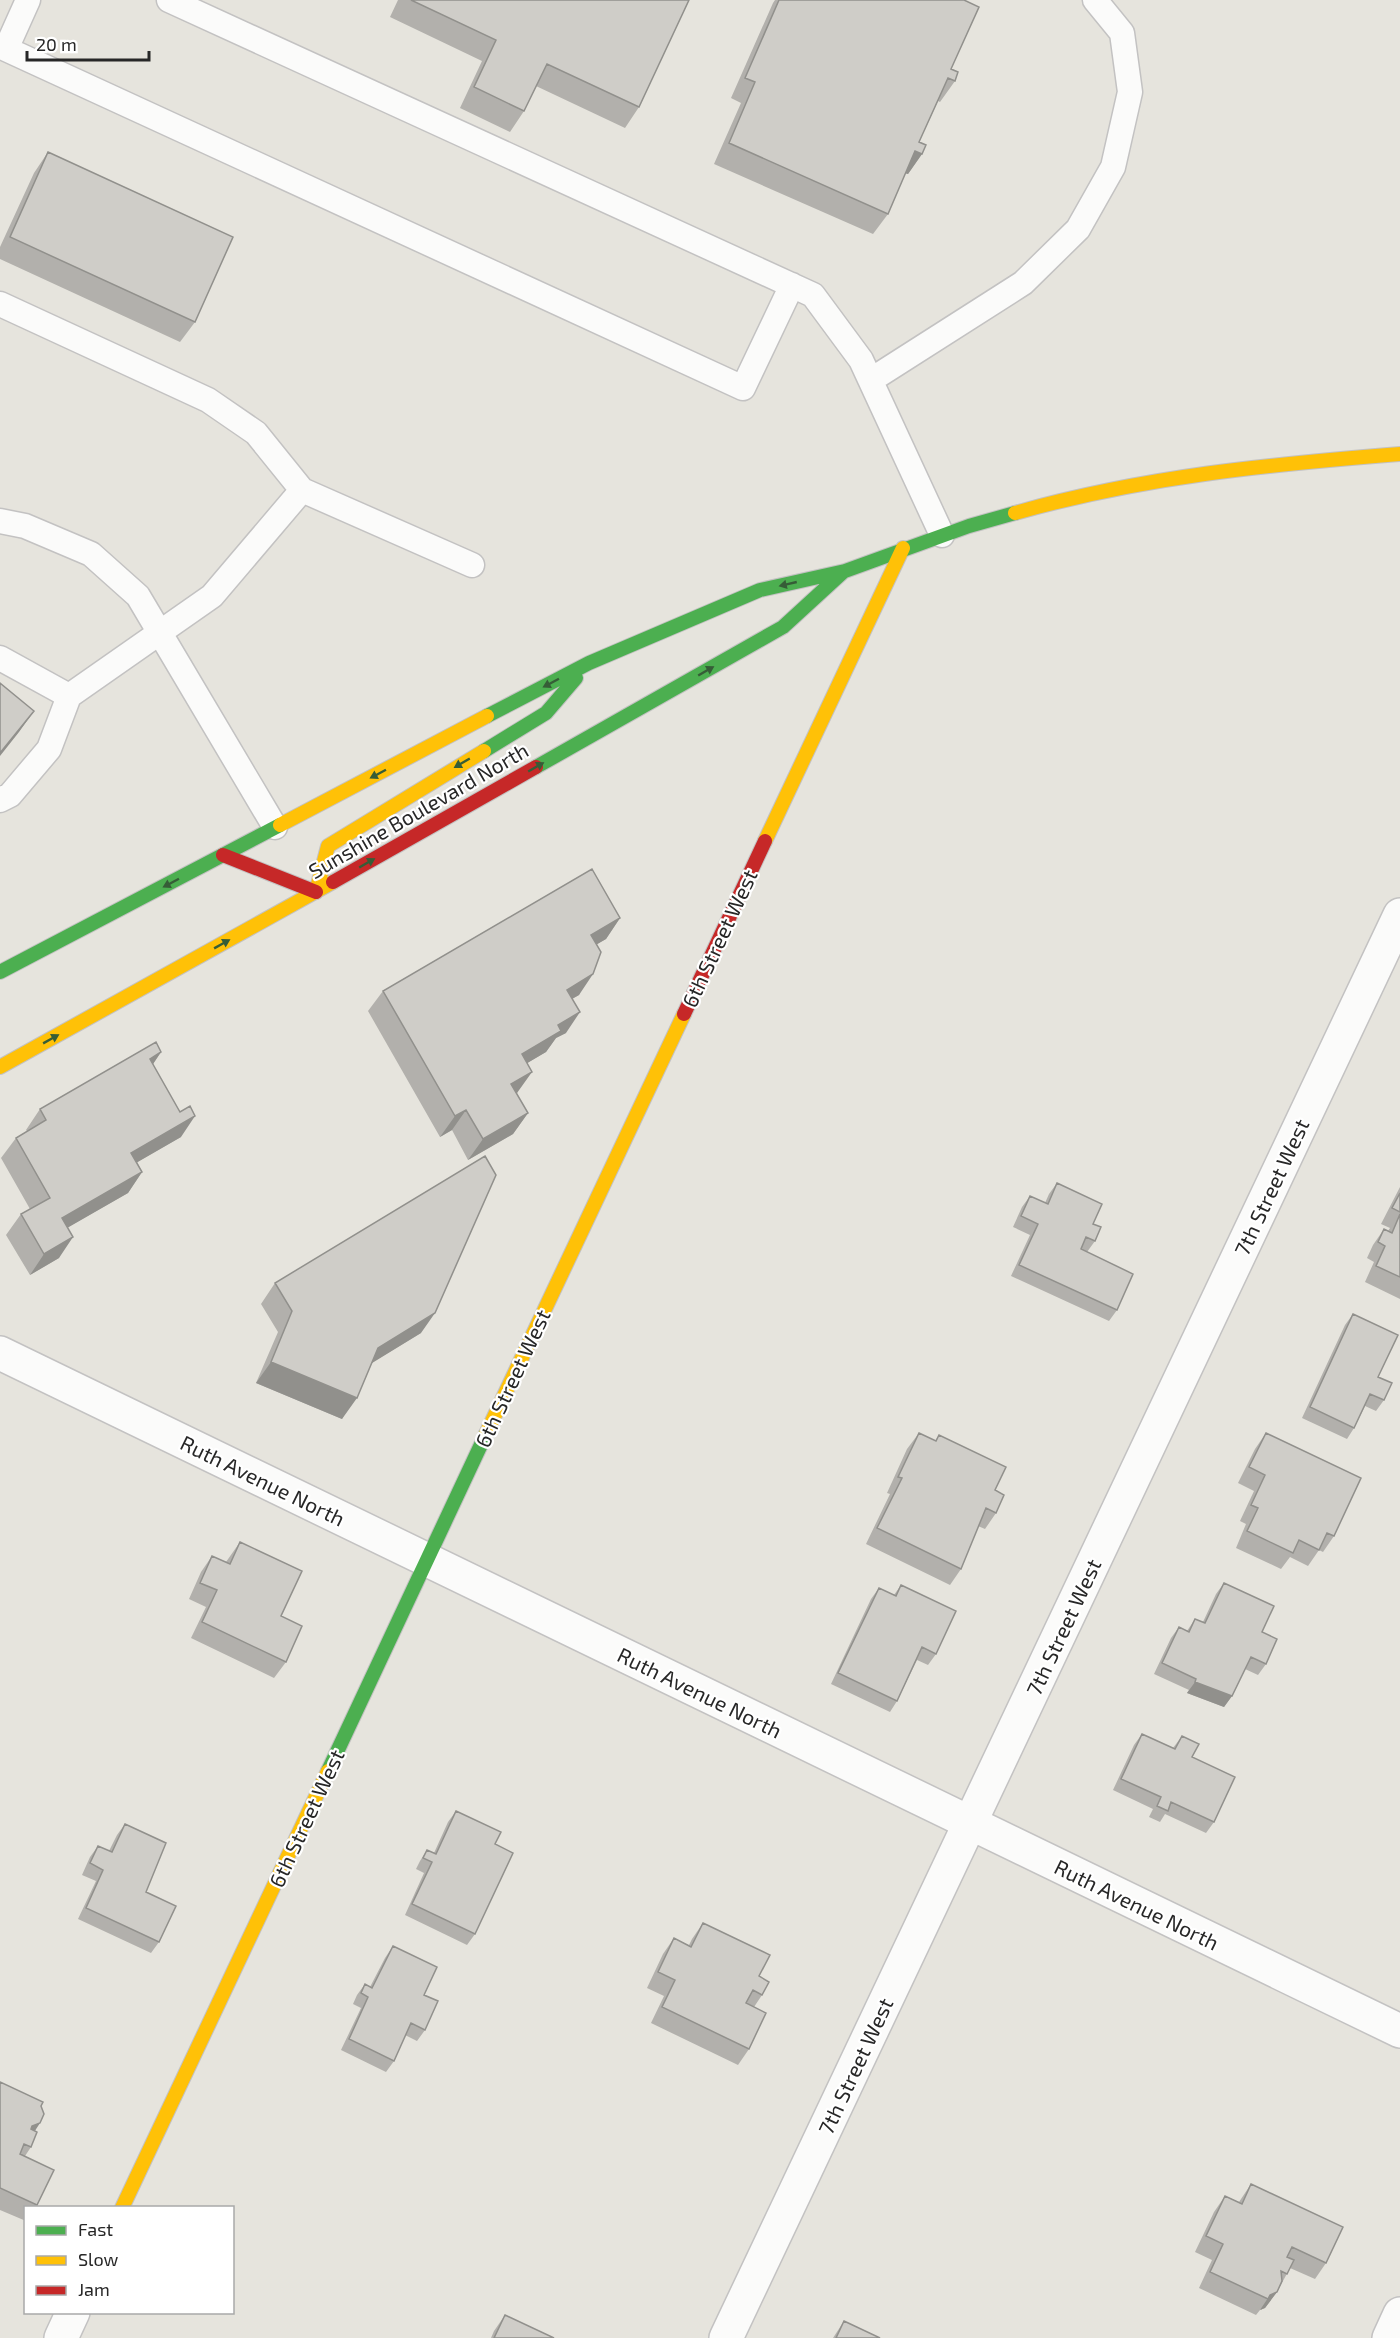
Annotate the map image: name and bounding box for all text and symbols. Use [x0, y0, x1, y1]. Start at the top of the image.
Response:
scale bar [27, 24, 148, 62]
text: 20 m [36, 33, 77, 55]
one-way arrow [778, 580, 797, 589]
one-way arrow [698, 665, 714, 676]
one-way arrow [542, 679, 559, 688]
street label: Sunshine Boulevard North [304, 737, 532, 883]
one-way arrow [454, 757, 470, 768]
one-way arrow [528, 762, 545, 772]
one-way arrow [369, 769, 386, 779]
one-way arrow [359, 858, 376, 868]
street label: 6th Street West [676, 865, 762, 1011]
one-way arrow [163, 878, 180, 888]
one-way arrow [214, 939, 231, 949]
one-way arrow [43, 1034, 60, 1044]
street label: 7th Street West [1228, 1115, 1314, 1259]
street label: 6th Street West [469, 1305, 555, 1451]
street label: Ruth Avenue North [177, 1429, 349, 1531]
street label: 7th Street West [1020, 1555, 1106, 1699]
street label: Ruth Avenue North [614, 1641, 786, 1743]
street label: 6th Street West [263, 1745, 349, 1891]
street label: Ruth Avenue North [1051, 1853, 1223, 1955]
street label: 7th Street West [812, 1994, 898, 2138]
legend [24, 2206, 234, 2314]
text: Fast [78, 2218, 113, 2240]
text: Slow [78, 2248, 119, 2270]
text: Jam [78, 2278, 110, 2300]

